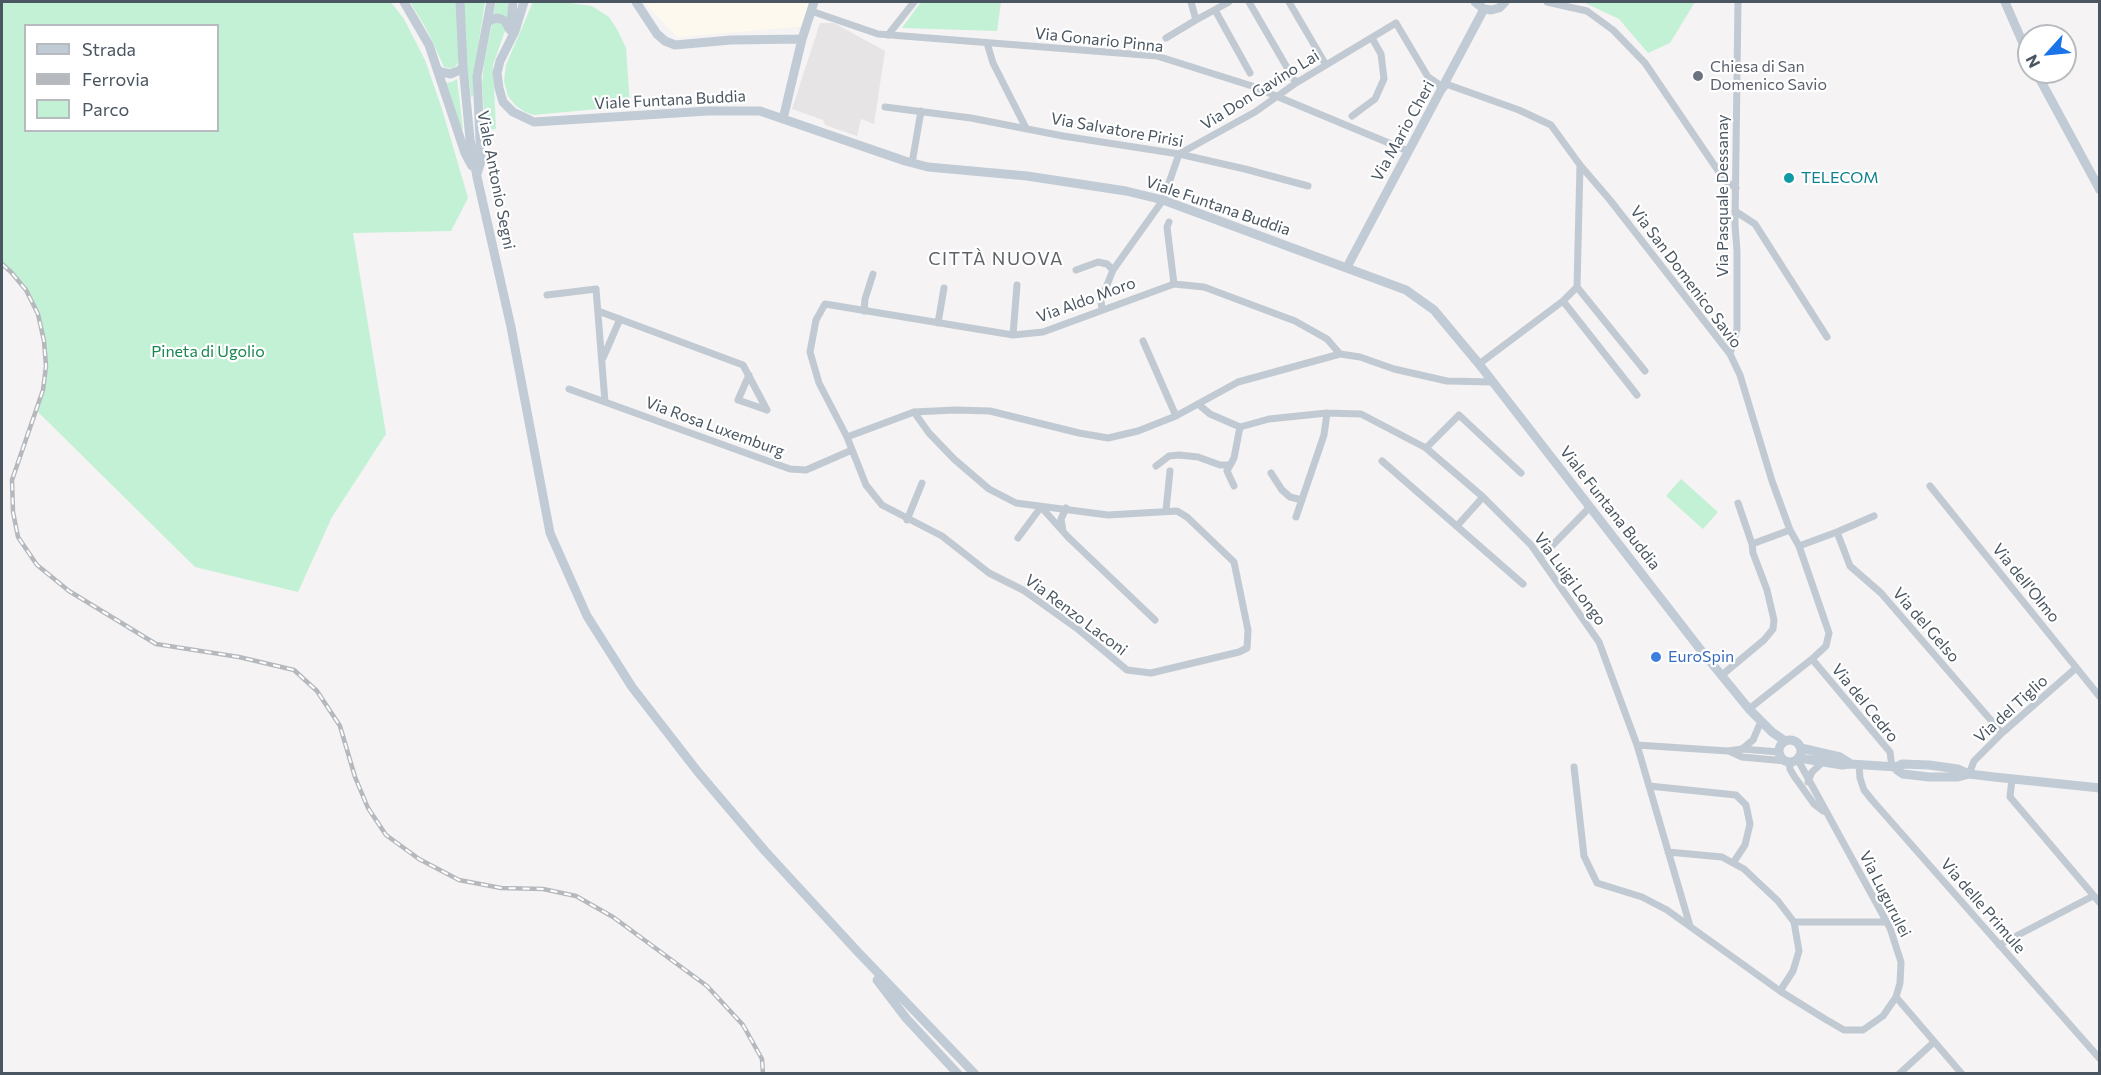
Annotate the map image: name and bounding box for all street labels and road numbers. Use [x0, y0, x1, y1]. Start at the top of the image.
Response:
street label: Via Gonario Pinna [1034, 24, 1164, 56]
street label: Via Don Gavino Lai [1197, 46, 1323, 134]
street label: Via Mario Cheri [1367, 77, 1439, 185]
street label: Viale Funtana Buddia [594, 86, 746, 114]
street label: Viale Antonio Segni [473, 109, 519, 251]
street label: Via Salvatore Pirisi [1049, 109, 1185, 151]
street label: Via Pasquale Dessanay [1713, 114, 1733, 278]
street label: Viale Funtana Buddia [1143, 172, 1293, 240]
street label: Via San Domenico Savio [1626, 202, 1746, 352]
street label: Via Aldo Moro [1034, 273, 1138, 327]
street label: Via Rosa Luxemburg [643, 393, 787, 461]
street label: Viale Funtana Buddia [1556, 442, 1664, 574]
street label: Via Luigi Longo [1530, 529, 1610, 629]
street label: Via dell'Olmo [1988, 540, 2064, 626]
street label: Via Renzo Laconi [1021, 570, 1131, 660]
street label: Via del Gelso [1888, 584, 1964, 666]
street label: Via del Cedro [1827, 660, 1903, 746]
street label: Via del Tiglio [1970, 671, 2052, 747]
street label: Via Lugurulei [1855, 848, 1915, 940]
street label: Via delle Primule [1936, 855, 2030, 957]

